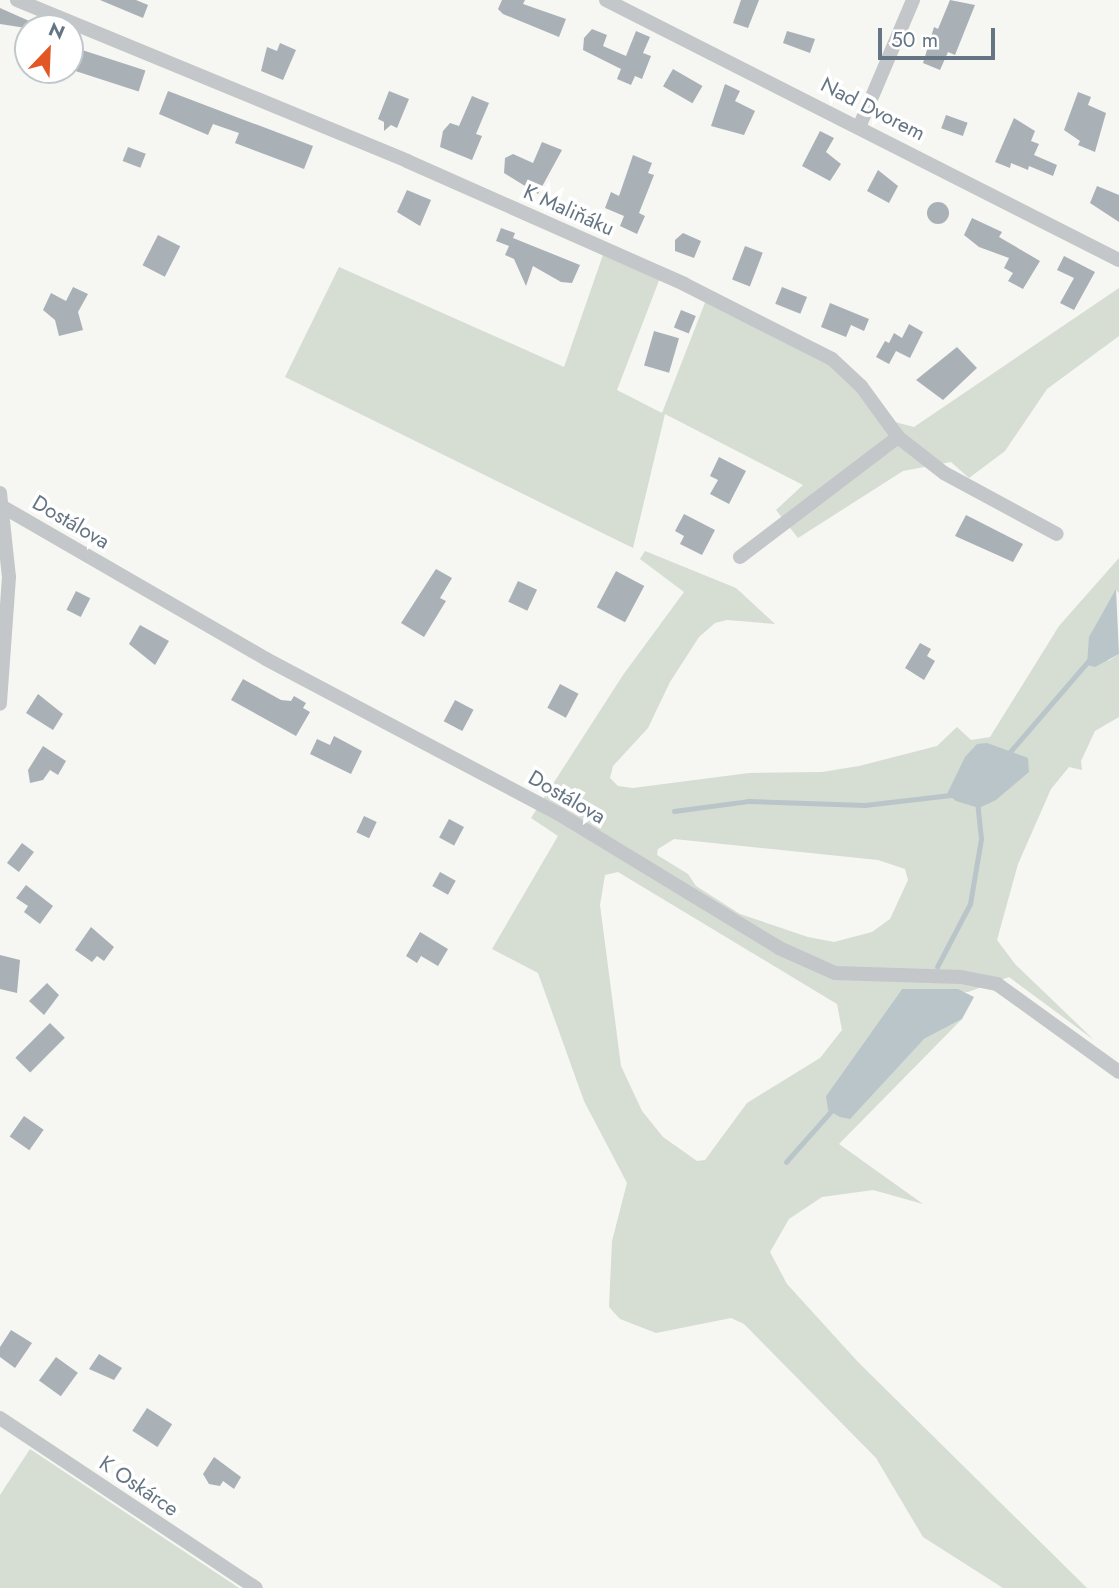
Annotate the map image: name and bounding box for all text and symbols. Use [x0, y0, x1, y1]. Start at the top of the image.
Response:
north arrow [14, 14, 84, 84]
scale bar [881, 14, 998, 58]
text: N [44, 16, 69, 46]
text: 50 m [891, 25, 938, 55]
street label: Nad Dvorem [817, 72, 929, 146]
street label: K Maliňáku [520, 179, 618, 241]
street label: Dostálova [28, 490, 114, 554]
street label: Dostálova [524, 765, 610, 829]
street label: K Oskárce [94, 1450, 184, 1522]

